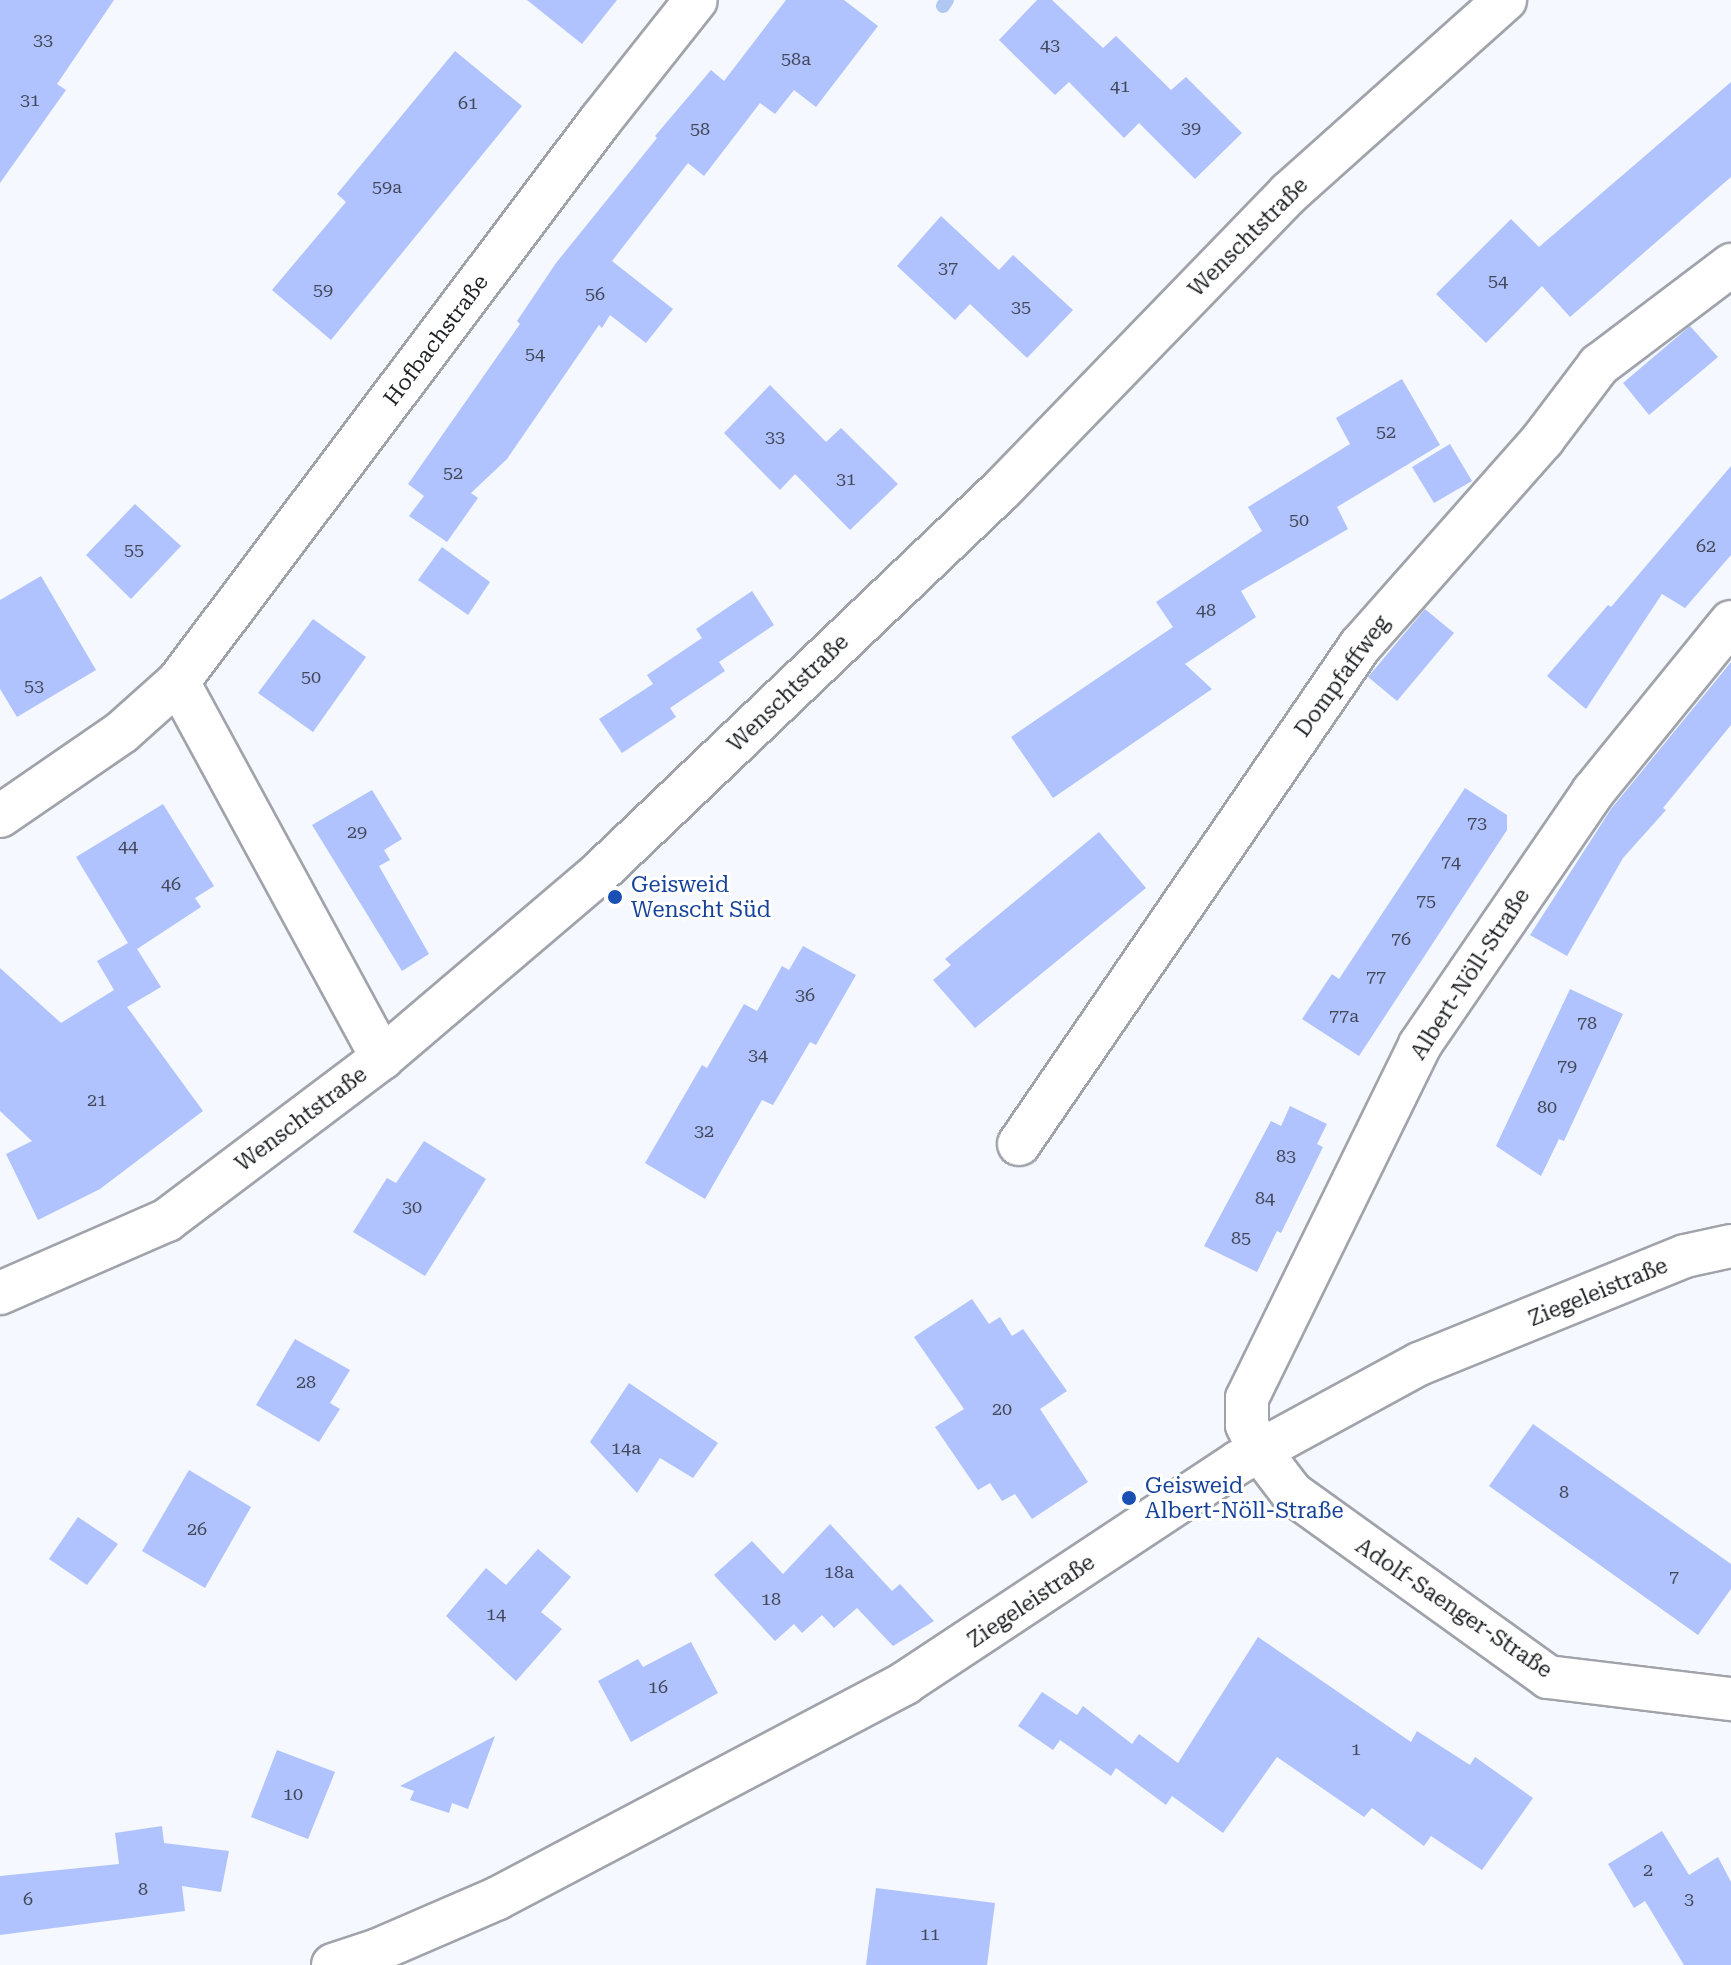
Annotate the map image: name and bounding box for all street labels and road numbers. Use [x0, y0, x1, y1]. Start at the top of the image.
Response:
street label: Wenschtstraße [1183, 172, 1313, 302]
street label: Hofbachstraße [378, 269, 494, 411]
street label: Dompfaffweg [1289, 610, 1395, 742]
street label: Wenschtstraße [722, 629, 854, 757]
street label: Albert-Nöll-Straße [1405, 884, 1535, 1064]
street label: Wenschtstraße [230, 1061, 372, 1177]
street label: Ziegeleistraße [1525, 1252, 1671, 1332]
street label: Adolf-Saenger-Straße [1351, 1532, 1557, 1684]
street label: Ziegeleistraße [962, 1549, 1100, 1653]

